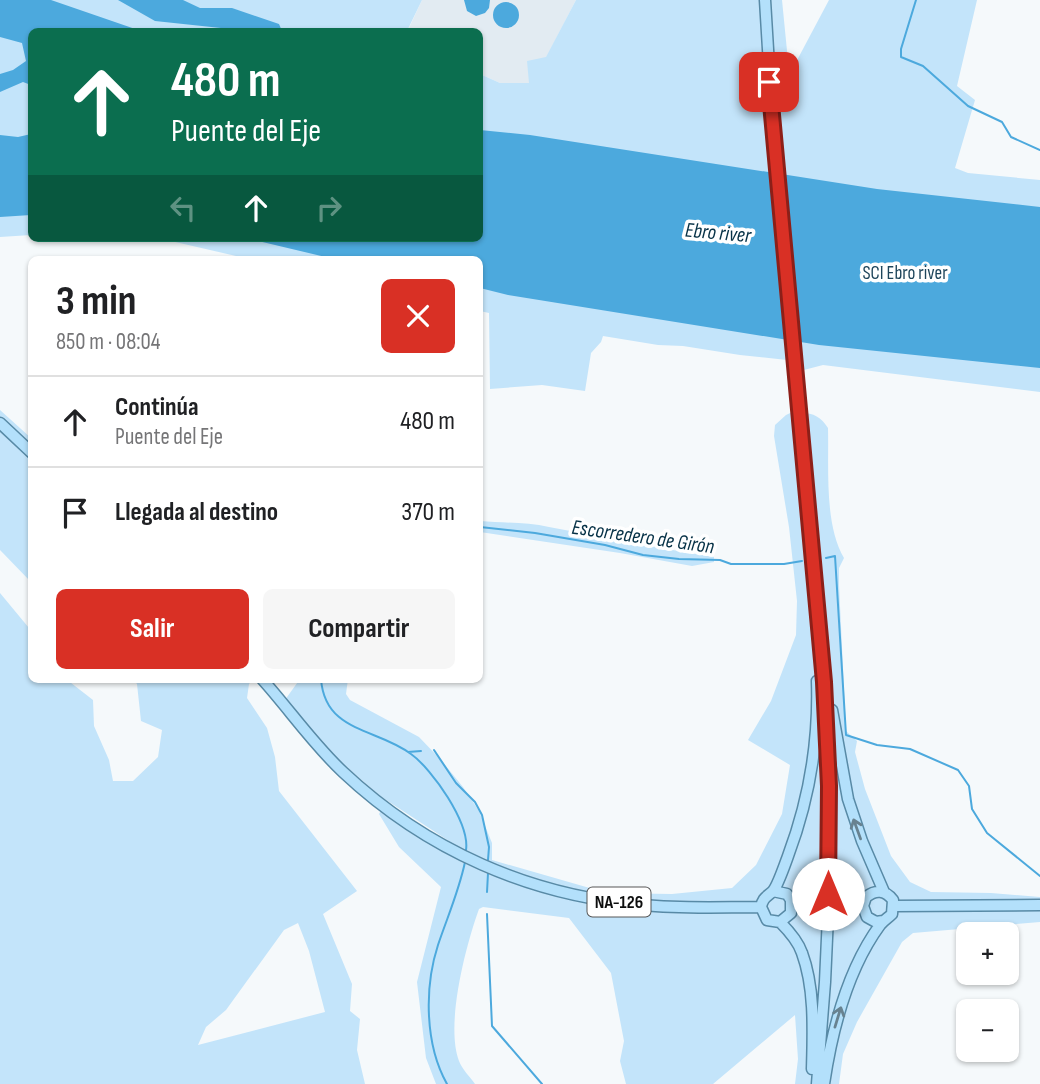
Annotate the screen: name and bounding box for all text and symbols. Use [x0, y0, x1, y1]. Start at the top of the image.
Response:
text: 480 m [171, 52, 280, 111]
pin [739, 52, 799, 112]
icon: ahead [56, 56, 147, 147]
icon: arrive [750, 63, 788, 101]
text: Puente del Eje [171, 112, 321, 151]
icon: left [164, 189, 202, 227]
icon: ahead [237, 189, 275, 227]
icon: right [310, 189, 348, 227]
water label: Ebro river [684, 218, 753, 248]
park label: SCI Ebro river [862, 262, 948, 285]
text: 3 min [56, 276, 136, 327]
button: close [381, 279, 455, 353]
text: 850 m · 08:04 [56, 328, 160, 356]
text: Continúa [115, 392, 199, 423]
icon: ahead [56, 403, 94, 441]
text: 480 m [400, 406, 455, 437]
text: Puente del Eje [115, 423, 223, 451]
icon: arrive [56, 494, 94, 532]
text: Llegada al destino [115, 497, 278, 528]
text: 370 m [401, 497, 455, 528]
water label: Escorredero de Girón [570, 515, 716, 559]
button: Salir [56, 589, 249, 669]
button: Compartir [263, 589, 455, 669]
one-way arrow [850, 818, 863, 840]
position arrow [791, 857, 865, 931]
road number: NA-126 [588, 888, 650, 917]
map controls [956, 922, 1019, 1062]
button: + [956, 922, 1019, 985]
button: − [956, 999, 1019, 1062]
one-way arrow [833, 1007, 846, 1029]

